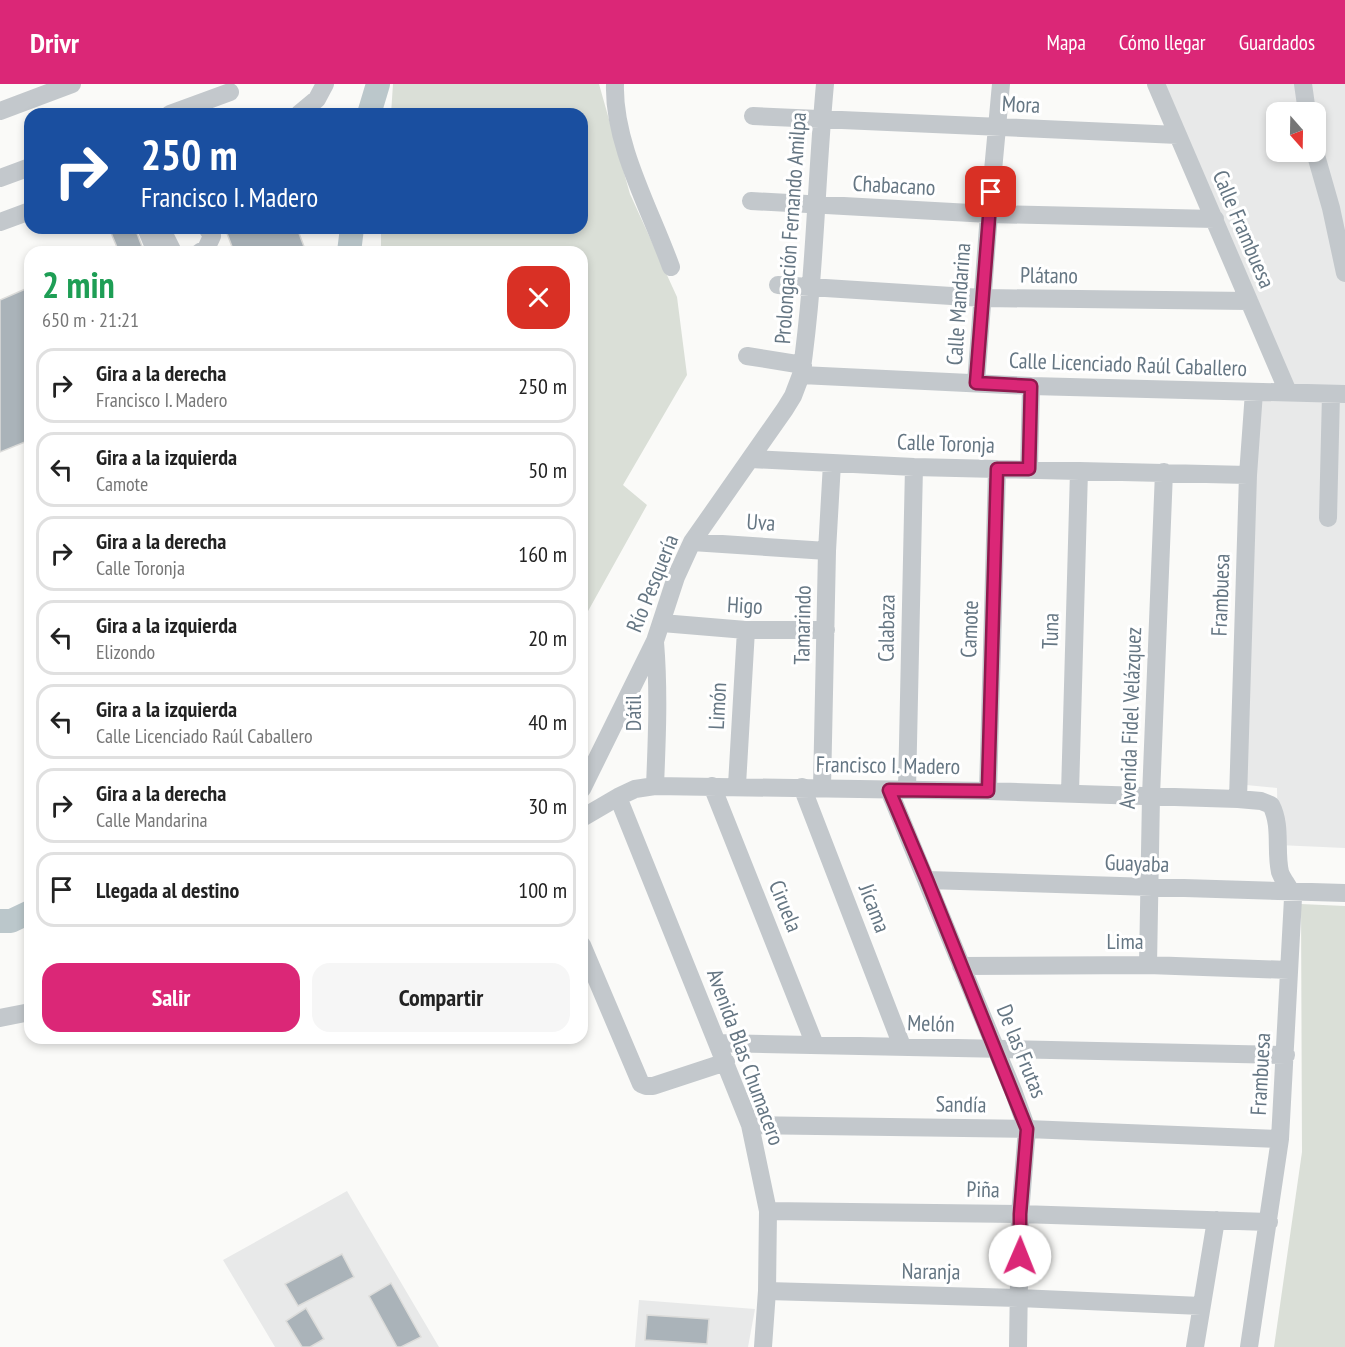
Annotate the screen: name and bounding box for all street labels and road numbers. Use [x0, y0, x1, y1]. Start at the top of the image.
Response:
street label: Mora [1001, 89, 1041, 119]
street label: Prolongación Fernando Amilpa [768, 111, 812, 345]
street label: Calle Frambuesa [1207, 166, 1281, 292]
street label: Chabacano [852, 169, 936, 201]
street label: Calle Mandarina [940, 242, 976, 366]
street label: Plátano [1020, 260, 1078, 290]
street label: Calle Licenciado Raúl Caballero [1008, 346, 1248, 382]
street label: Calle Toronja [897, 427, 995, 459]
street label: Uva [746, 507, 776, 537]
street label: Río Pesquería [620, 530, 684, 636]
street label: Frambuesa [1205, 553, 1235, 637]
street label: Tamarindo [787, 585, 817, 665]
street label: Higo [727, 590, 763, 620]
street label: Calabaza [871, 594, 901, 662]
street label: Camote [954, 600, 984, 658]
street label: Tuna [1035, 613, 1065, 649]
street label: Avenida Fidel Velázquez [1113, 626, 1147, 810]
street label: Limón [702, 682, 732, 730]
street label: Dátil [619, 694, 647, 731]
street label: Francisco I. Madero [816, 750, 960, 780]
street label: Guayaba [1104, 848, 1170, 878]
street label: Ciruela [763, 876, 809, 936]
street label: Jícama [853, 879, 897, 936]
street label: Lima [1106, 927, 1144, 955]
street label: Avenida Blas Chumacero [701, 965, 791, 1149]
street label: De las Frutas [991, 1000, 1053, 1102]
street label: Melón [907, 1008, 955, 1038]
street label: Frambuesa [1244, 1032, 1276, 1116]
street label: Sandía [935, 1090, 987, 1118]
street label: Piña [966, 1175, 1000, 1203]
street label: Naranja [901, 1256, 961, 1286]

